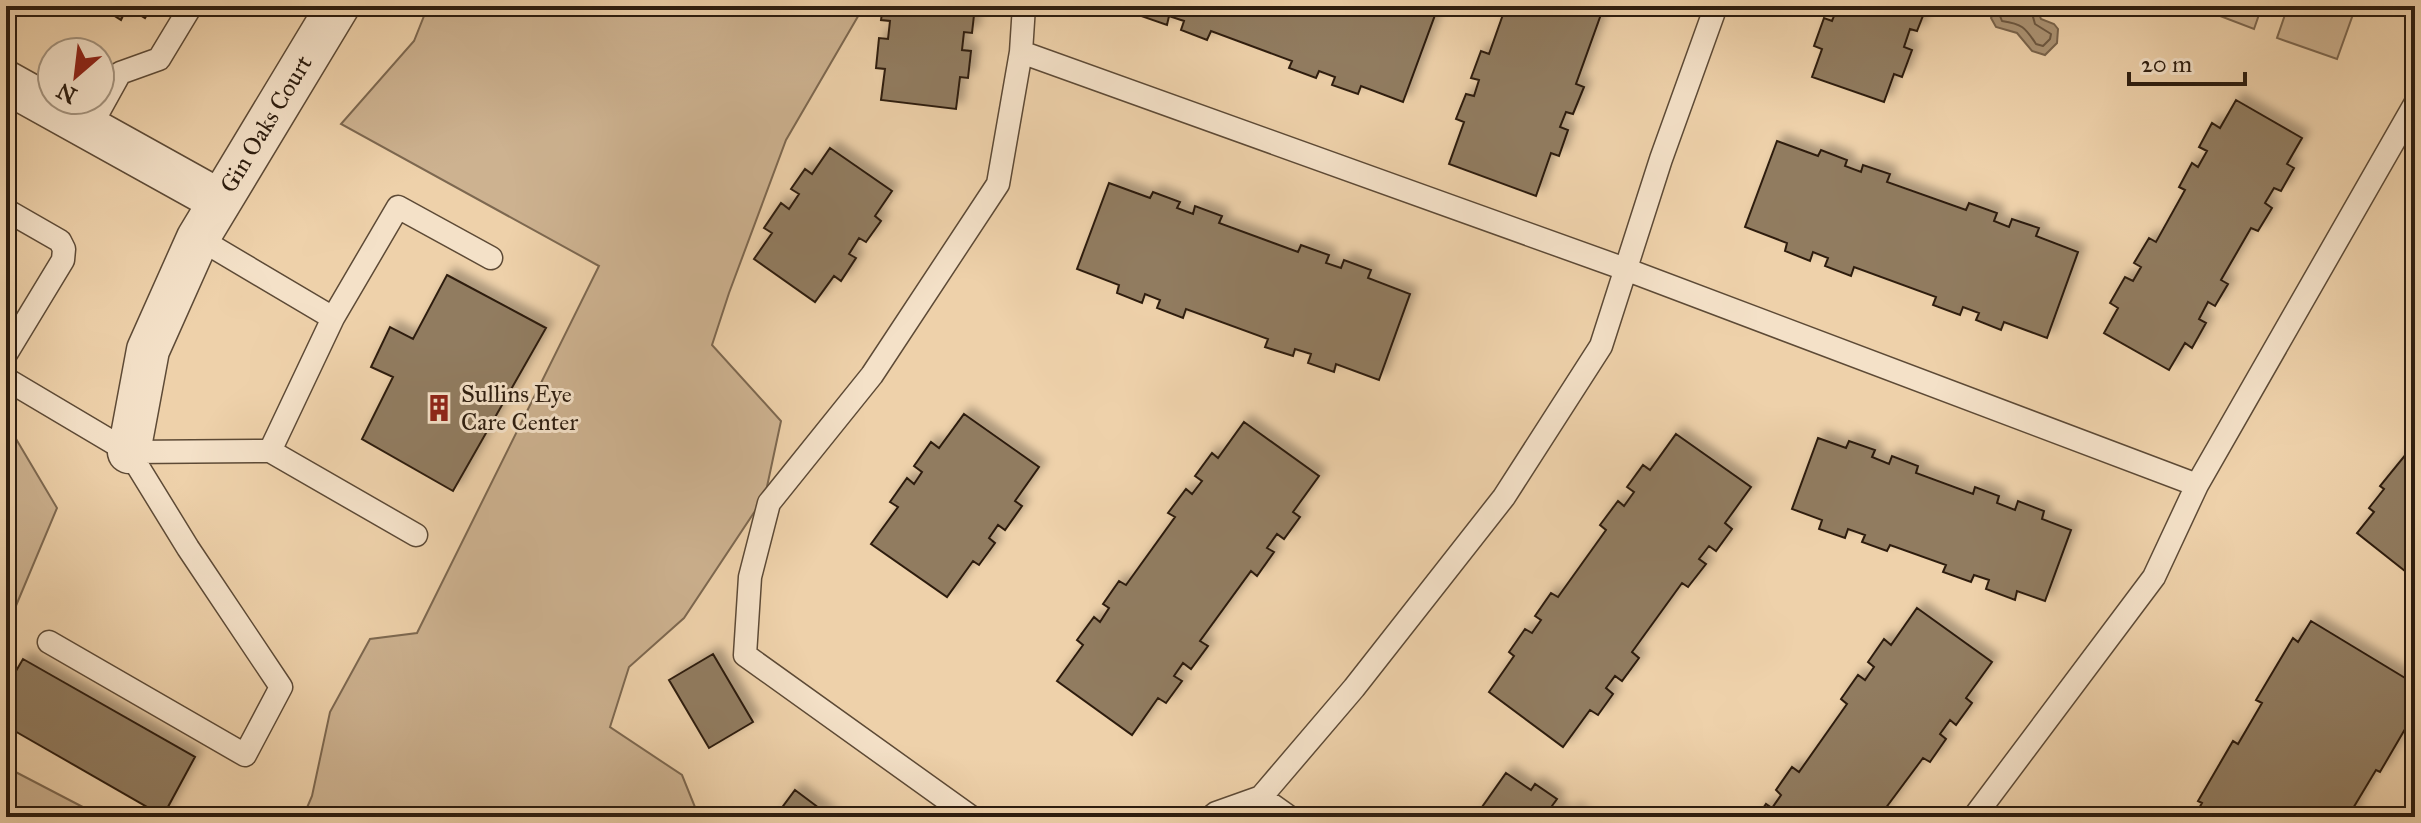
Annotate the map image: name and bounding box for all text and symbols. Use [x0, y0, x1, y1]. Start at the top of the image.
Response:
north arrow [36, 36, 116, 116]
scale bar [2129, 36, 2245, 86]
text: 20 m [2141, 49, 2192, 79]
street label: Gin Oaks Court [213, 50, 319, 198]
text: N [52, 77, 81, 110]
place label: Sullins Eye Care Center [461, 379, 578, 437]
building icon: Sullins Eye Care Center [424, 393, 454, 423]

